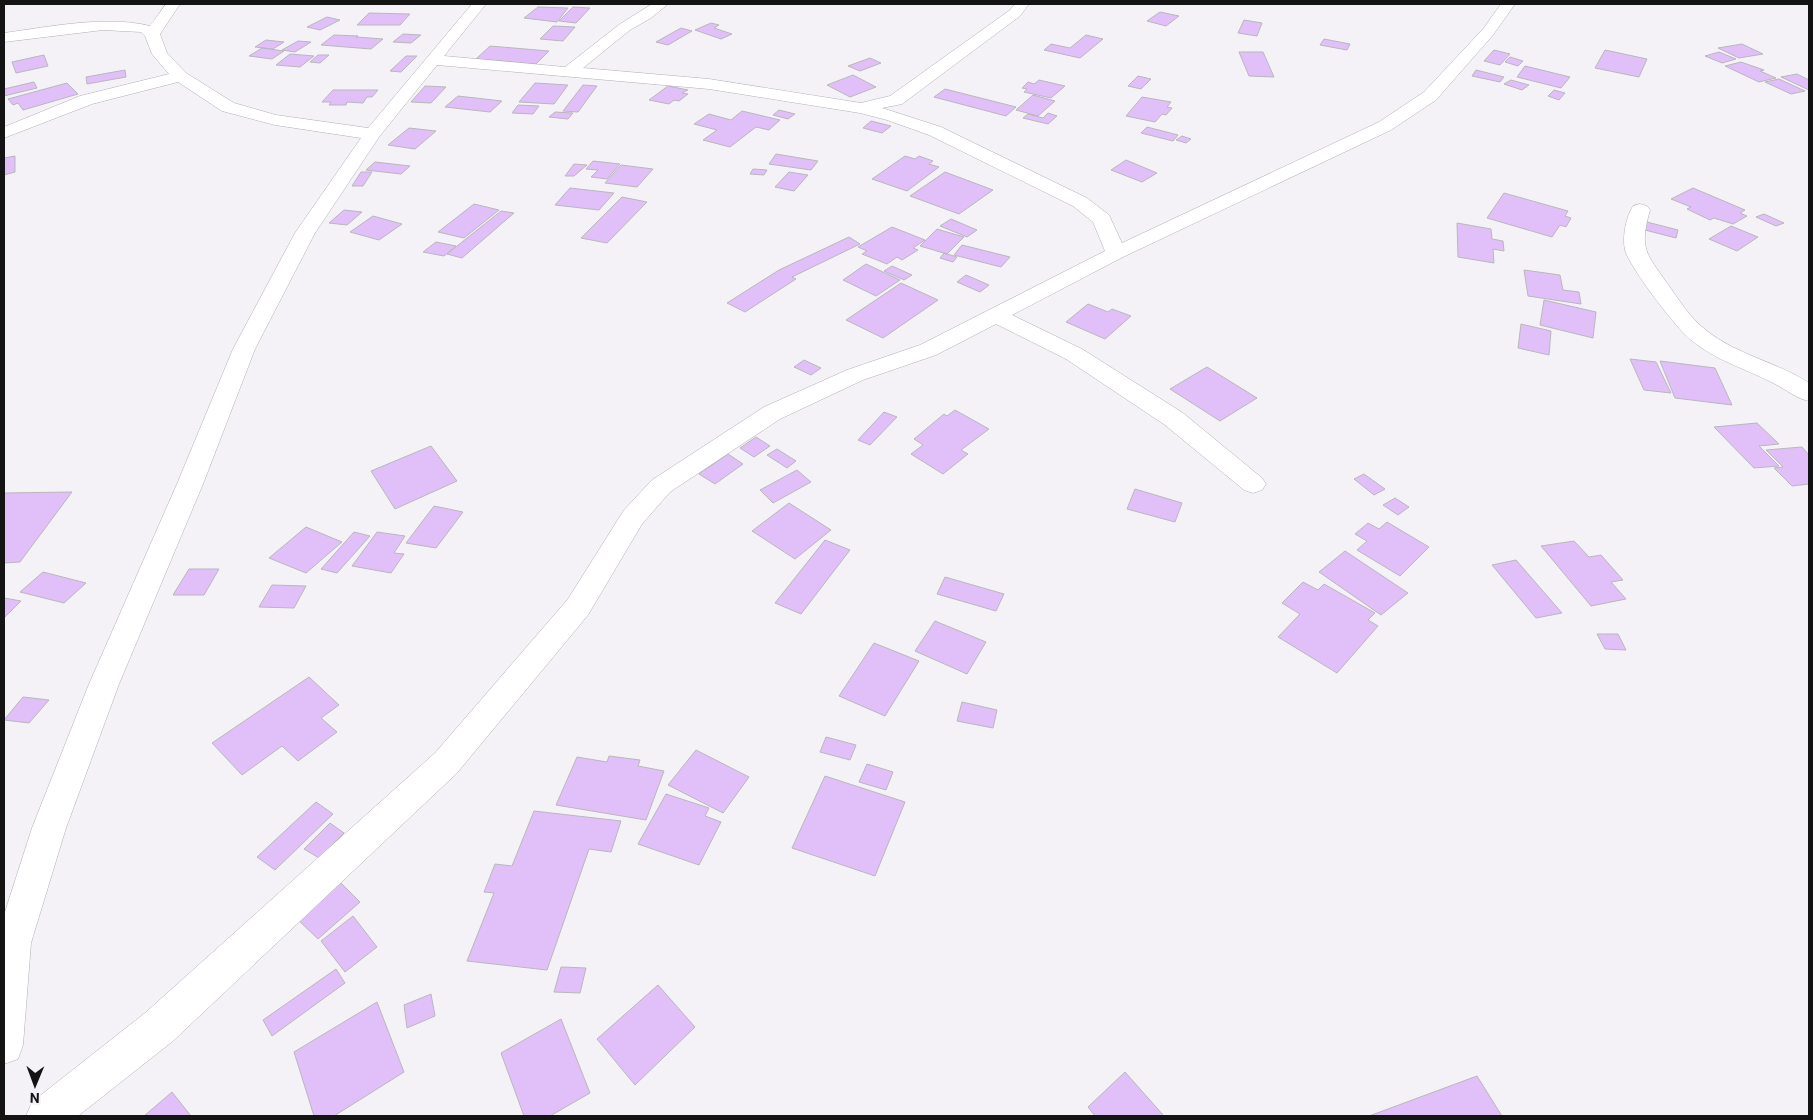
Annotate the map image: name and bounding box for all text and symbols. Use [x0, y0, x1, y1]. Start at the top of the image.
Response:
north arrow [10, 1060, 60, 1110]
text: N [30, 1090, 40, 1106]

